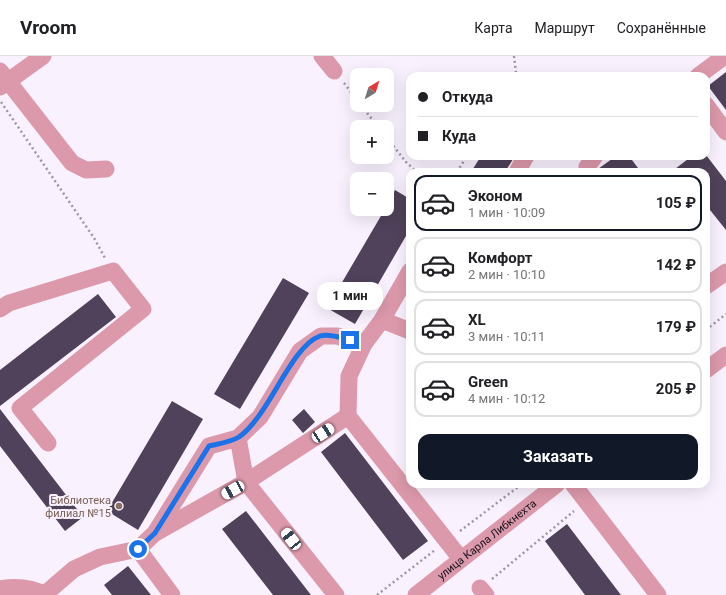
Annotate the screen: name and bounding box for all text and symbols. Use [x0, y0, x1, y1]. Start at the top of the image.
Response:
text: Vroom [20, 16, 77, 39]
text: Карта [474, 20, 513, 36]
text: Маршрут [535, 20, 595, 36]
text: Сохранённые [617, 20, 706, 36]
north arrow [350, 68, 394, 112]
map controls [350, 68, 394, 216]
text: Откуда [442, 88, 493, 106]
button: + [350, 120, 394, 164]
text: Куда [442, 127, 476, 145]
button: − [350, 172, 394, 216]
icon: car [420, 185, 456, 221]
text: Эконом [468, 187, 523, 205]
text: 105 ₽ [656, 194, 696, 212]
text: 1 мин · 10:09 [468, 205, 545, 220]
icon: car [420, 247, 456, 283]
text: Комфорт [468, 249, 532, 267]
text: 142 ₽ [656, 256, 696, 274]
text: 2 мин · 10:10 [468, 267, 545, 282]
callout: 1 мин [317, 282, 383, 310]
text: 1 мин [332, 288, 368, 303]
icon: car [420, 309, 456, 345]
text: XL [468, 311, 486, 329]
text: 179 ₽ [656, 318, 696, 336]
text: 3 мин · 10:11 [468, 329, 545, 344]
route end [341, 331, 359, 349]
icon: car [420, 371, 456, 407]
text: Green [468, 373, 508, 391]
text: 205 ₽ [656, 380, 696, 398]
text: 4 мин · 10:12 [468, 391, 545, 406]
car [310, 421, 336, 445]
button: Заказать [418, 434, 698, 480]
car [220, 479, 246, 501]
place label: Библиотека филиал №15 [45, 494, 111, 520]
street label: улица Карла Либкнехта [435, 496, 539, 582]
marker: Библиотека филиал №15 [114, 501, 124, 511]
car [279, 526, 303, 552]
route start [129, 540, 147, 558]

